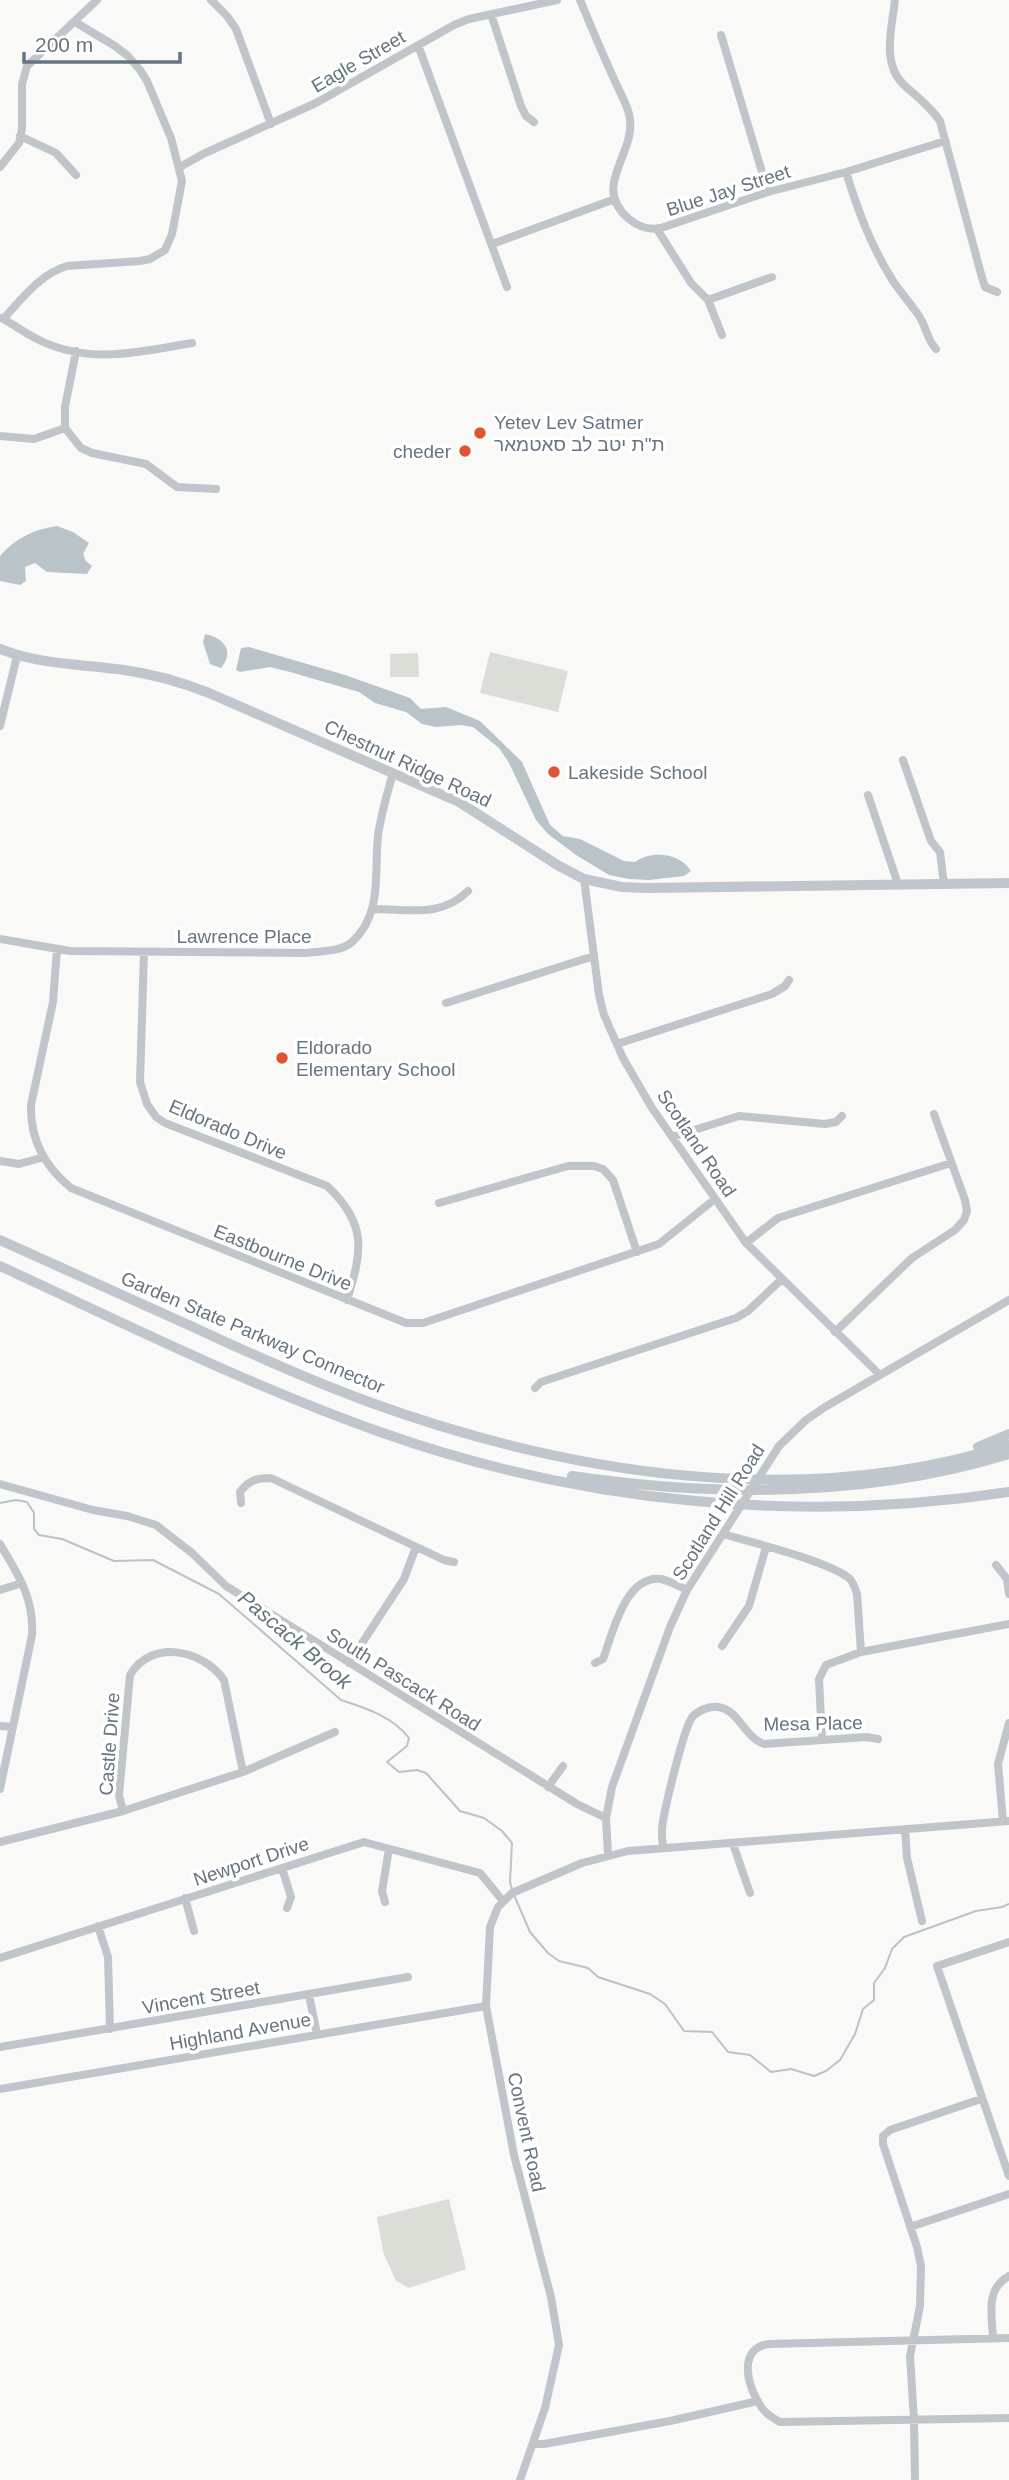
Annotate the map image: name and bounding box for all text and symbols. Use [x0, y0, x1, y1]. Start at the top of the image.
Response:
scale bar [24, 21, 180, 65]
street label: Eagle Street [308, 26, 409, 97]
text: 200 m [35, 33, 93, 56]
street label: Blue Jay Street [664, 160, 793, 220]
place label: Yetev Lev Satmer ת"ת יטב לב סאטמאר [494, 412, 665, 455]
marker: Yetev Lev Satmer ת"ת יטב לב סאטמאר [472, 425, 488, 441]
place label: cheder [393, 441, 452, 462]
marker: cheder [457, 443, 473, 459]
street label: Chestnut Ridge Road [321, 716, 495, 811]
place label: Lakeside School [568, 762, 707, 783]
marker: Lakeside School [546, 764, 562, 780]
street label: Lawrence Place [176, 926, 312, 947]
place label: Eldorado Elementary School [296, 1037, 455, 1080]
marker: Eldorado Elementary School [274, 1050, 290, 1066]
street label: Scotland Road [653, 1086, 740, 1201]
street label: Eldorado Drive [166, 1095, 290, 1164]
street label: Eastbourne Drive [211, 1220, 355, 1295]
street label: Garden State Parkway Connector [118, 1267, 388, 1398]
street label: Scotland Hill Road [668, 1440, 769, 1584]
water label: Pascack Brook [234, 1586, 358, 1694]
street label: South Pascack Road [323, 1624, 485, 1735]
street label: Castle Drive [95, 1692, 124, 1796]
street label: Mesa Place [763, 1712, 863, 1735]
street label: Newport Drive [191, 1833, 312, 1890]
street label: Vincent Street [141, 1977, 262, 2018]
street label: Highland Avenue [168, 2009, 312, 2054]
street label: Convent Road [504, 2071, 549, 2194]

